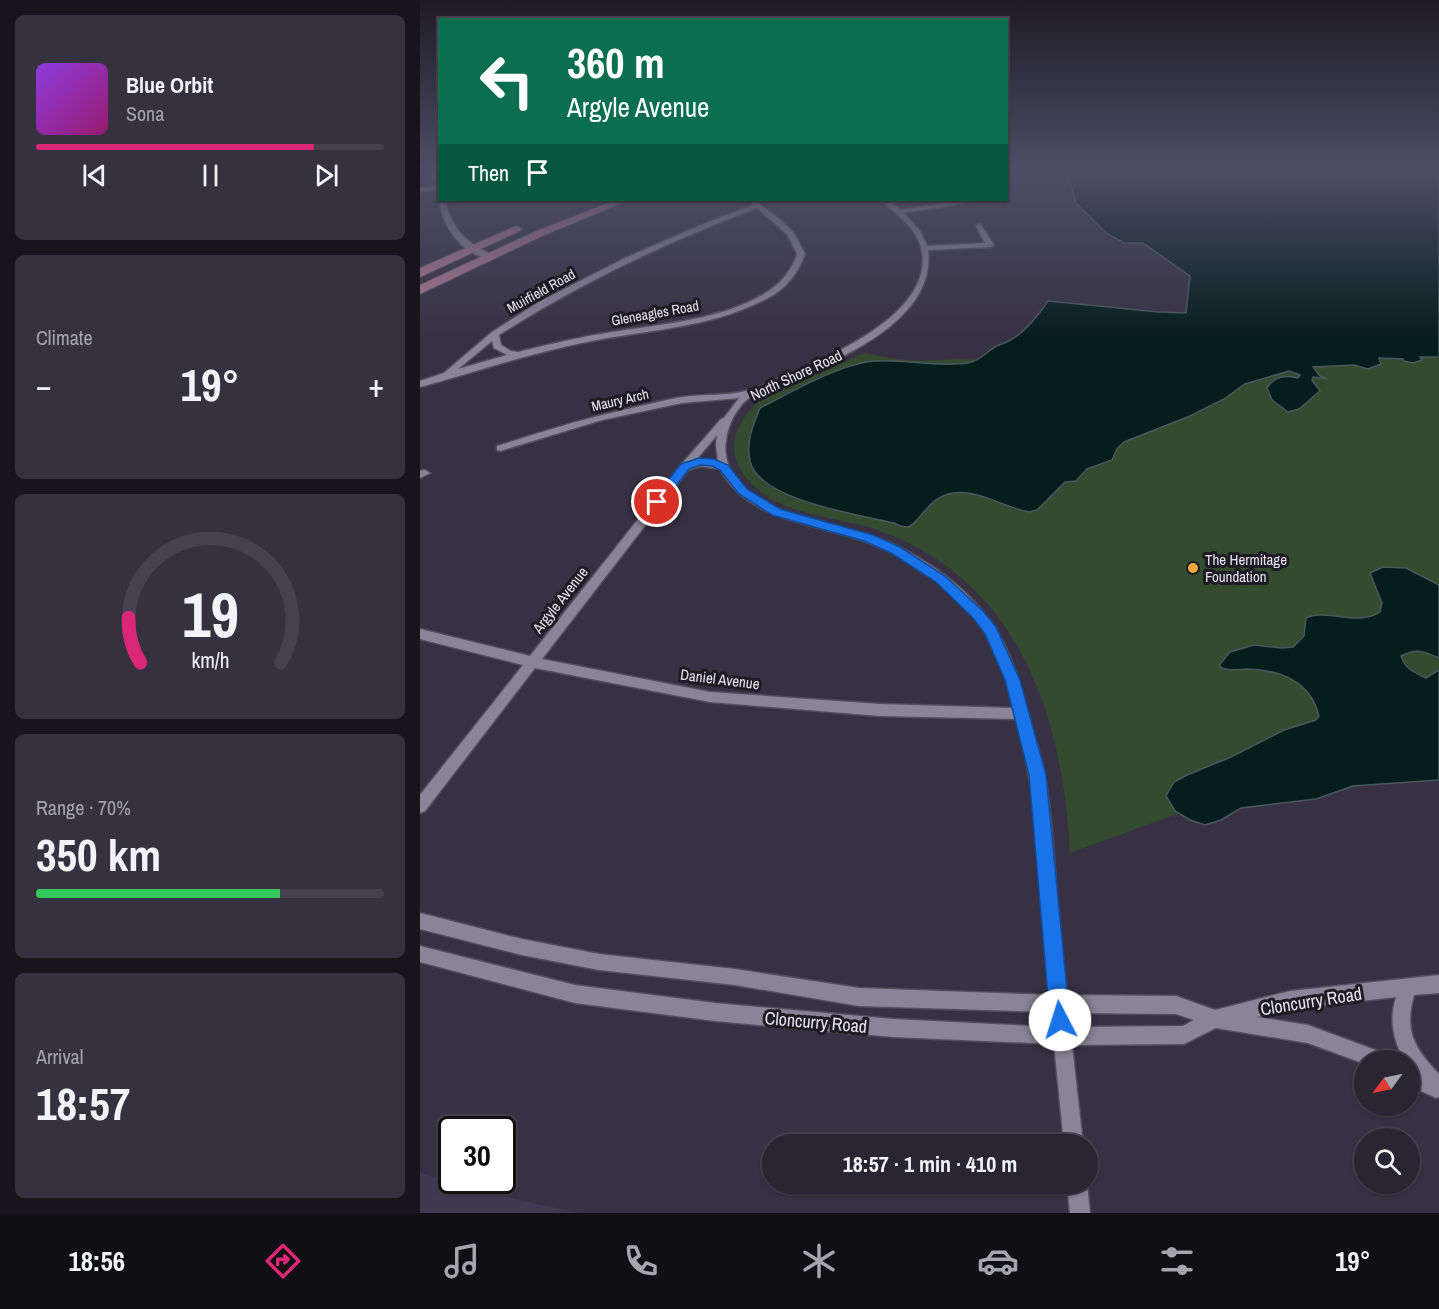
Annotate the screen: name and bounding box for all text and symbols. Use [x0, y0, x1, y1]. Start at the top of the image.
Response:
text: 360 m [567, 35, 665, 91]
icon: left [468, 42, 546, 120]
text: Blue Orbit [126, 70, 213, 100]
text: Argyle Avenue [567, 89, 709, 125]
text: Sona [126, 100, 164, 127]
icon: arrive [521, 156, 554, 189]
text: Then [468, 158, 509, 188]
icon: previous [78, 159, 111, 192]
icon: pause [194, 159, 227, 192]
icon: next [310, 159, 343, 192]
street label: Muirfield Road [504, 265, 578, 317]
street label: Gleneagles Road [610, 296, 700, 330]
text: Climate [36, 324, 93, 351]
street label: North Shore Road [747, 345, 845, 405]
text: 19° [180, 354, 240, 415]
text: − [36, 363, 52, 407]
text: + [368, 363, 384, 407]
street label: Maury Arch [590, 385, 650, 415]
pin [631, 476, 682, 527]
icon: arrive [640, 485, 673, 518]
place label: The Hermitage Foundation [1205, 549, 1287, 587]
marker: The Hermitage Foundation [1186, 561, 1200, 575]
street label: Argyle Avenue [527, 562, 593, 638]
text: 19 [182, 573, 238, 657]
text: km/h [191, 647, 229, 676]
street label: Daniel Avenue [679, 664, 761, 694]
text: Range · 70% [36, 794, 131, 821]
text: 350 km [36, 824, 161, 885]
street label: Cloncurry Road [1258, 981, 1364, 1021]
position arrow [1028, 988, 1092, 1052]
street label: Cloncurry Road [764, 1005, 868, 1039]
text: Arrival [36, 1043, 83, 1070]
north arrow [1354, 1050, 1420, 1116]
map controls [1354, 1050, 1420, 1194]
text: 18:57 [36, 1073, 130, 1134]
speed limit sign: 30 [438, 1116, 516, 1194]
button: search [1354, 1128, 1420, 1194]
text: 18:57 · 1 min · 410 m [843, 1149, 1017, 1179]
icon: directions [262, 1240, 304, 1282]
icon: music [441, 1240, 483, 1282]
icon: phone [620, 1240, 662, 1282]
icon: climate [798, 1240, 840, 1282]
icon: car [977, 1240, 1019, 1282]
icon: filters [1156, 1240, 1198, 1282]
text: 18:56 [68, 1243, 125, 1279]
text: 19° [1335, 1243, 1371, 1279]

